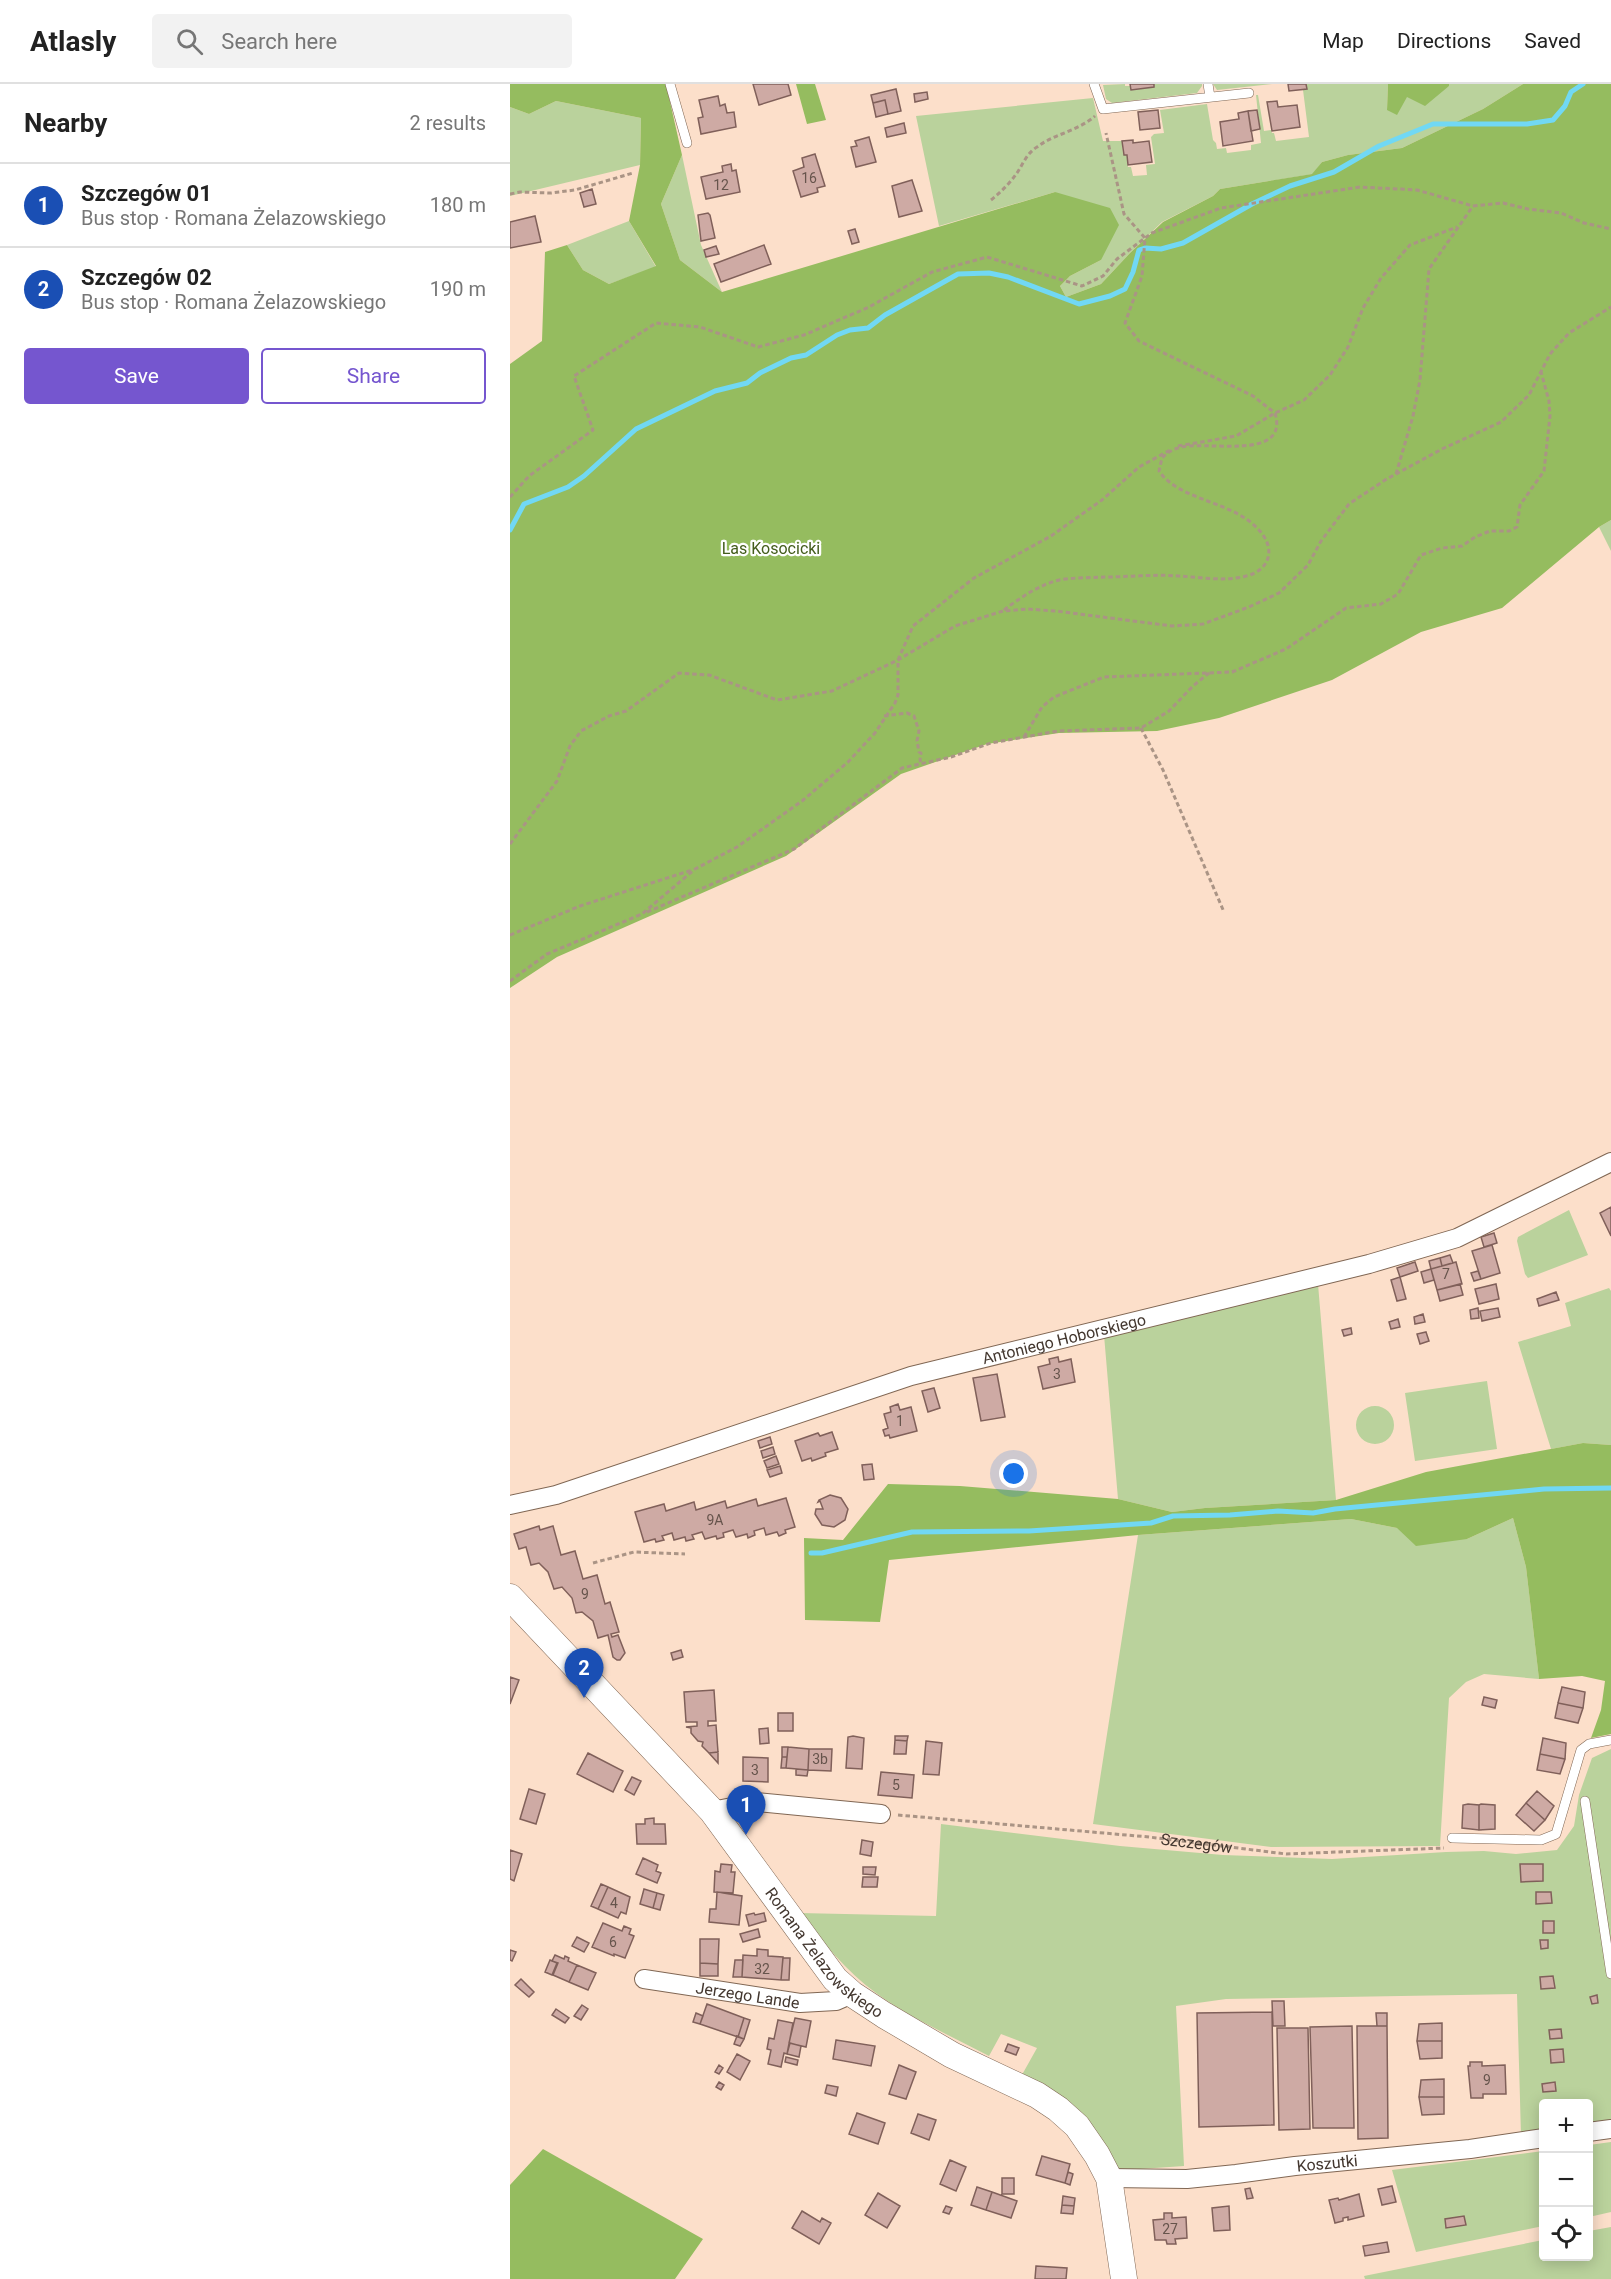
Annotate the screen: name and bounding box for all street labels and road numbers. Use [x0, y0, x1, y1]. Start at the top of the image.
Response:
street label: Antoniego Hoborskiego [980, 1310, 1148, 1368]
street label: Szczegów [1160, 1830, 1234, 1857]
street label: Romana Żelazowskiego [761, 1884, 887, 2022]
street label: Jerzego Lande [694, 1978, 801, 2013]
street label: Koszutki [1296, 2151, 1358, 2176]

